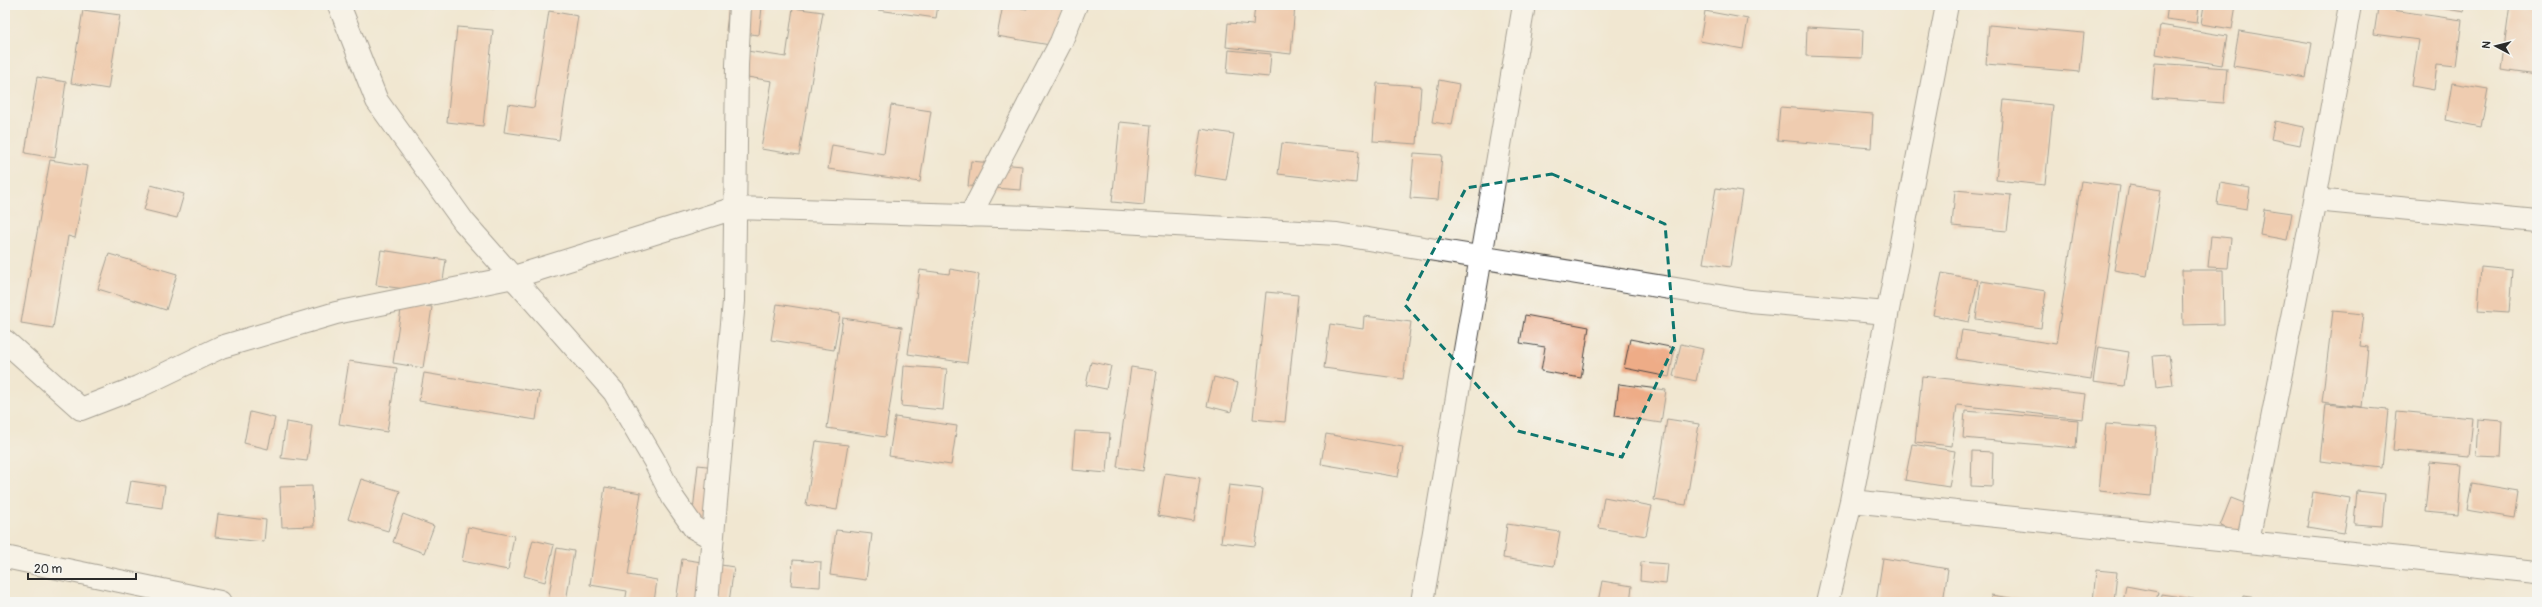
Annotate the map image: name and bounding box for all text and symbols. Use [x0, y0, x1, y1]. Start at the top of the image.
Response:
north arrow [2476, 26, 2516, 66]
text: N [2480, 40, 2494, 49]
scale bar [28, 555, 136, 581]
text: 20 m [34, 562, 63, 577]

